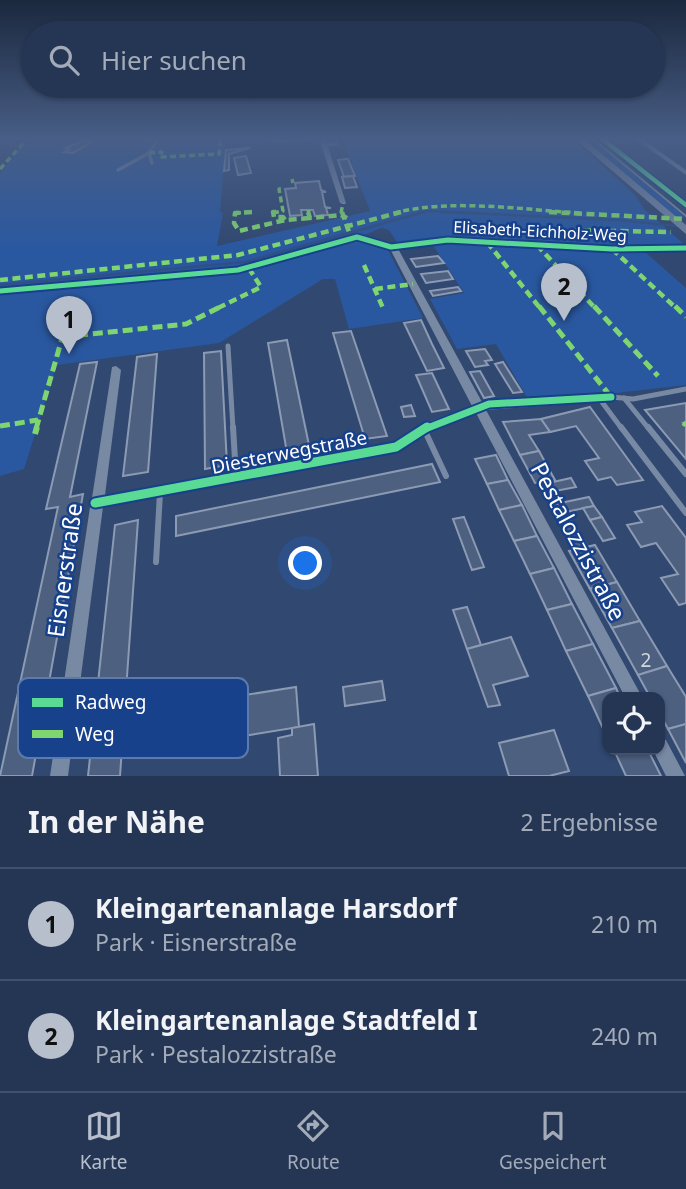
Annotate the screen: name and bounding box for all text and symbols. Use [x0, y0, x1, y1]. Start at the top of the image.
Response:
search box [21, 21, 665, 98]
icon: search [45, 41, 83, 79]
text: Hier suchen [101, 42, 247, 78]
street label: Elisabeth-Eichholz-Weg [453, 215, 627, 247]
pin: 2 [541, 263, 587, 321]
pin: 1 [46, 296, 92, 354]
street label: Diesterwegstraße [209, 424, 369, 480]
street label: Pestalozzistraße [524, 456, 634, 626]
street label: Eisnerstraße [39, 501, 89, 639]
your location [288, 546, 322, 580]
house number: 2 [641, 647, 651, 673]
legend [18, 678, 248, 758]
text: Radweg [75, 689, 147, 715]
map controls [602, 692, 665, 755]
button: locate [602, 692, 665, 755]
text: Weg [75, 721, 115, 747]
text: In der Nähe [28, 801, 205, 842]
text: 2 Ergebnisse [520, 806, 658, 838]
text: Kleingartenanlage Harsdorf [95, 890, 457, 926]
text: 1 [44, 908, 58, 940]
text: 210 m [591, 908, 658, 940]
text: Park · Eisnerstraße [95, 926, 297, 958]
text: Kleingartenanlage Stadtfeld I [95, 1002, 478, 1038]
text: 2 [44, 1020, 58, 1052]
text: 240 m [591, 1020, 658, 1052]
text: Park · Pestalozzistraße [95, 1038, 337, 1070]
tab: Karte [80, 1107, 128, 1175]
tab: Route [287, 1107, 340, 1175]
tab: Gespeichert [499, 1107, 606, 1175]

